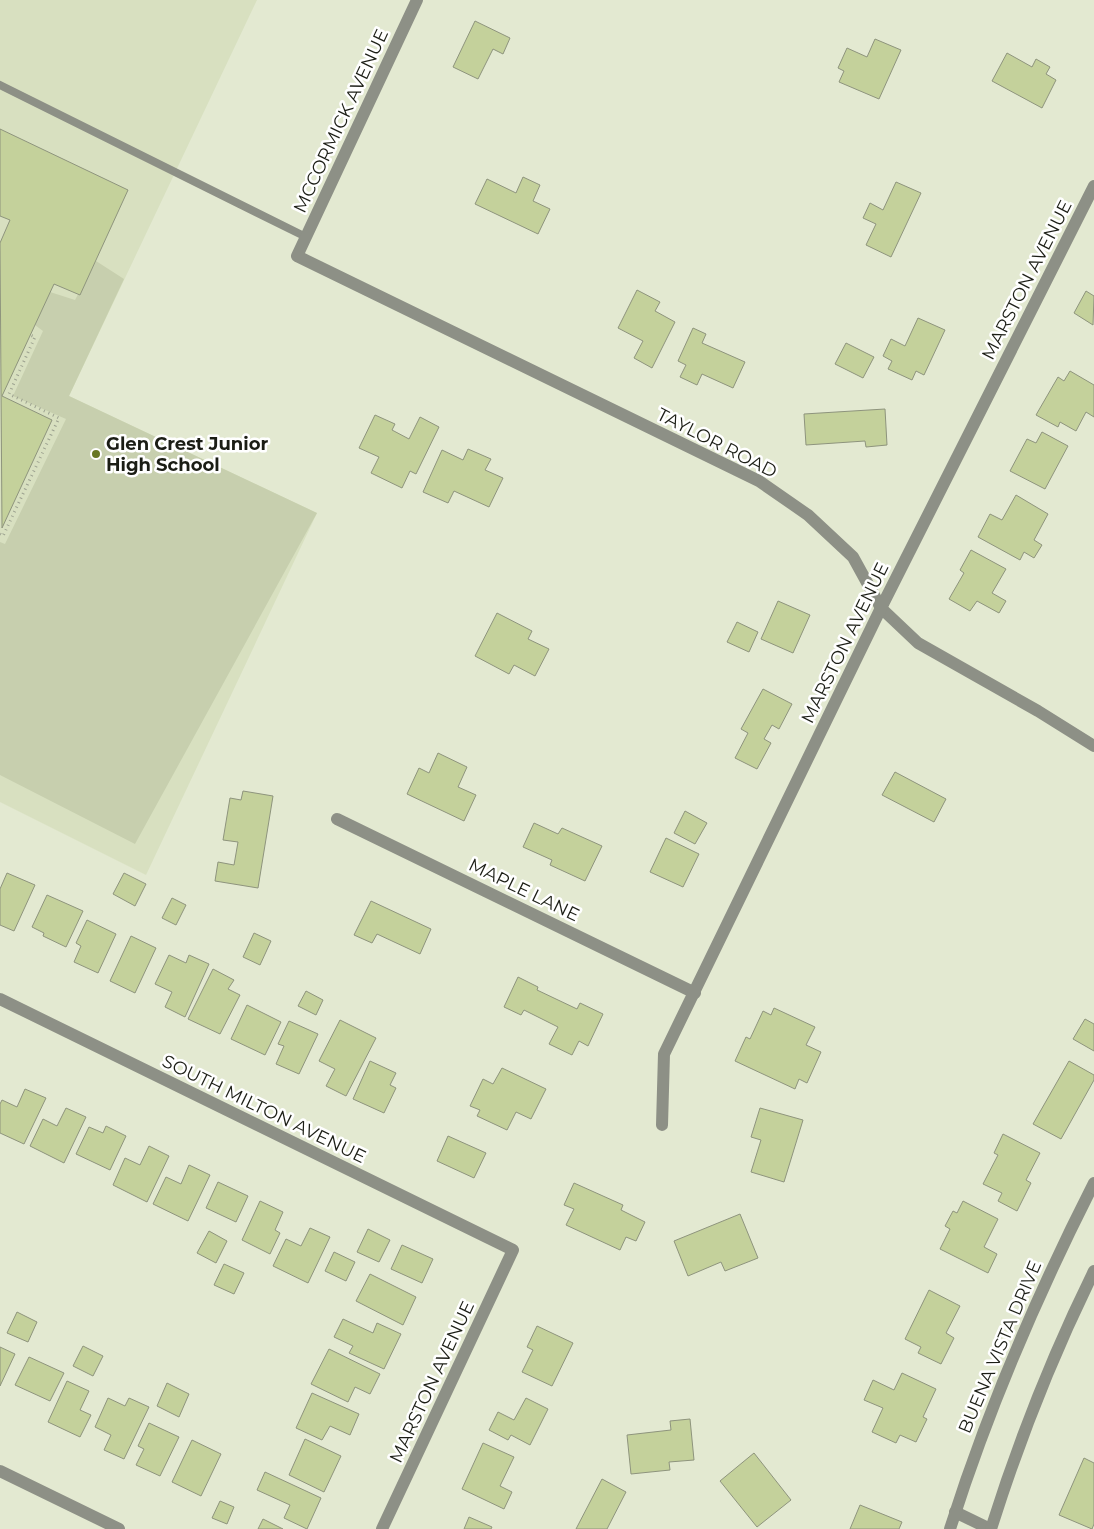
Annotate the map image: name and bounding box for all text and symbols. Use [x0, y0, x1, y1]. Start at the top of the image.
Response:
street label: MCCORMICK AVENUE [289, 26, 393, 216]
street label: MARSTON AVENUE [977, 197, 1077, 363]
street label: TAYLOR ROAD [653, 403, 781, 483]
place label: Glen Crest Junior High School [106, 433, 268, 476]
marker: Glen Crest Junior High School [90, 448, 102, 460]
street label: MARSTON AVENUE [797, 559, 893, 727]
street label: MAPLE LANE [465, 854, 583, 926]
street label: SOUTH MILTON AVENUE [159, 1050, 369, 1168]
street label: BUENA VISTA DRIVE [954, 1257, 1046, 1437]
street label: MARSTON AVENUE [385, 1298, 479, 1466]

